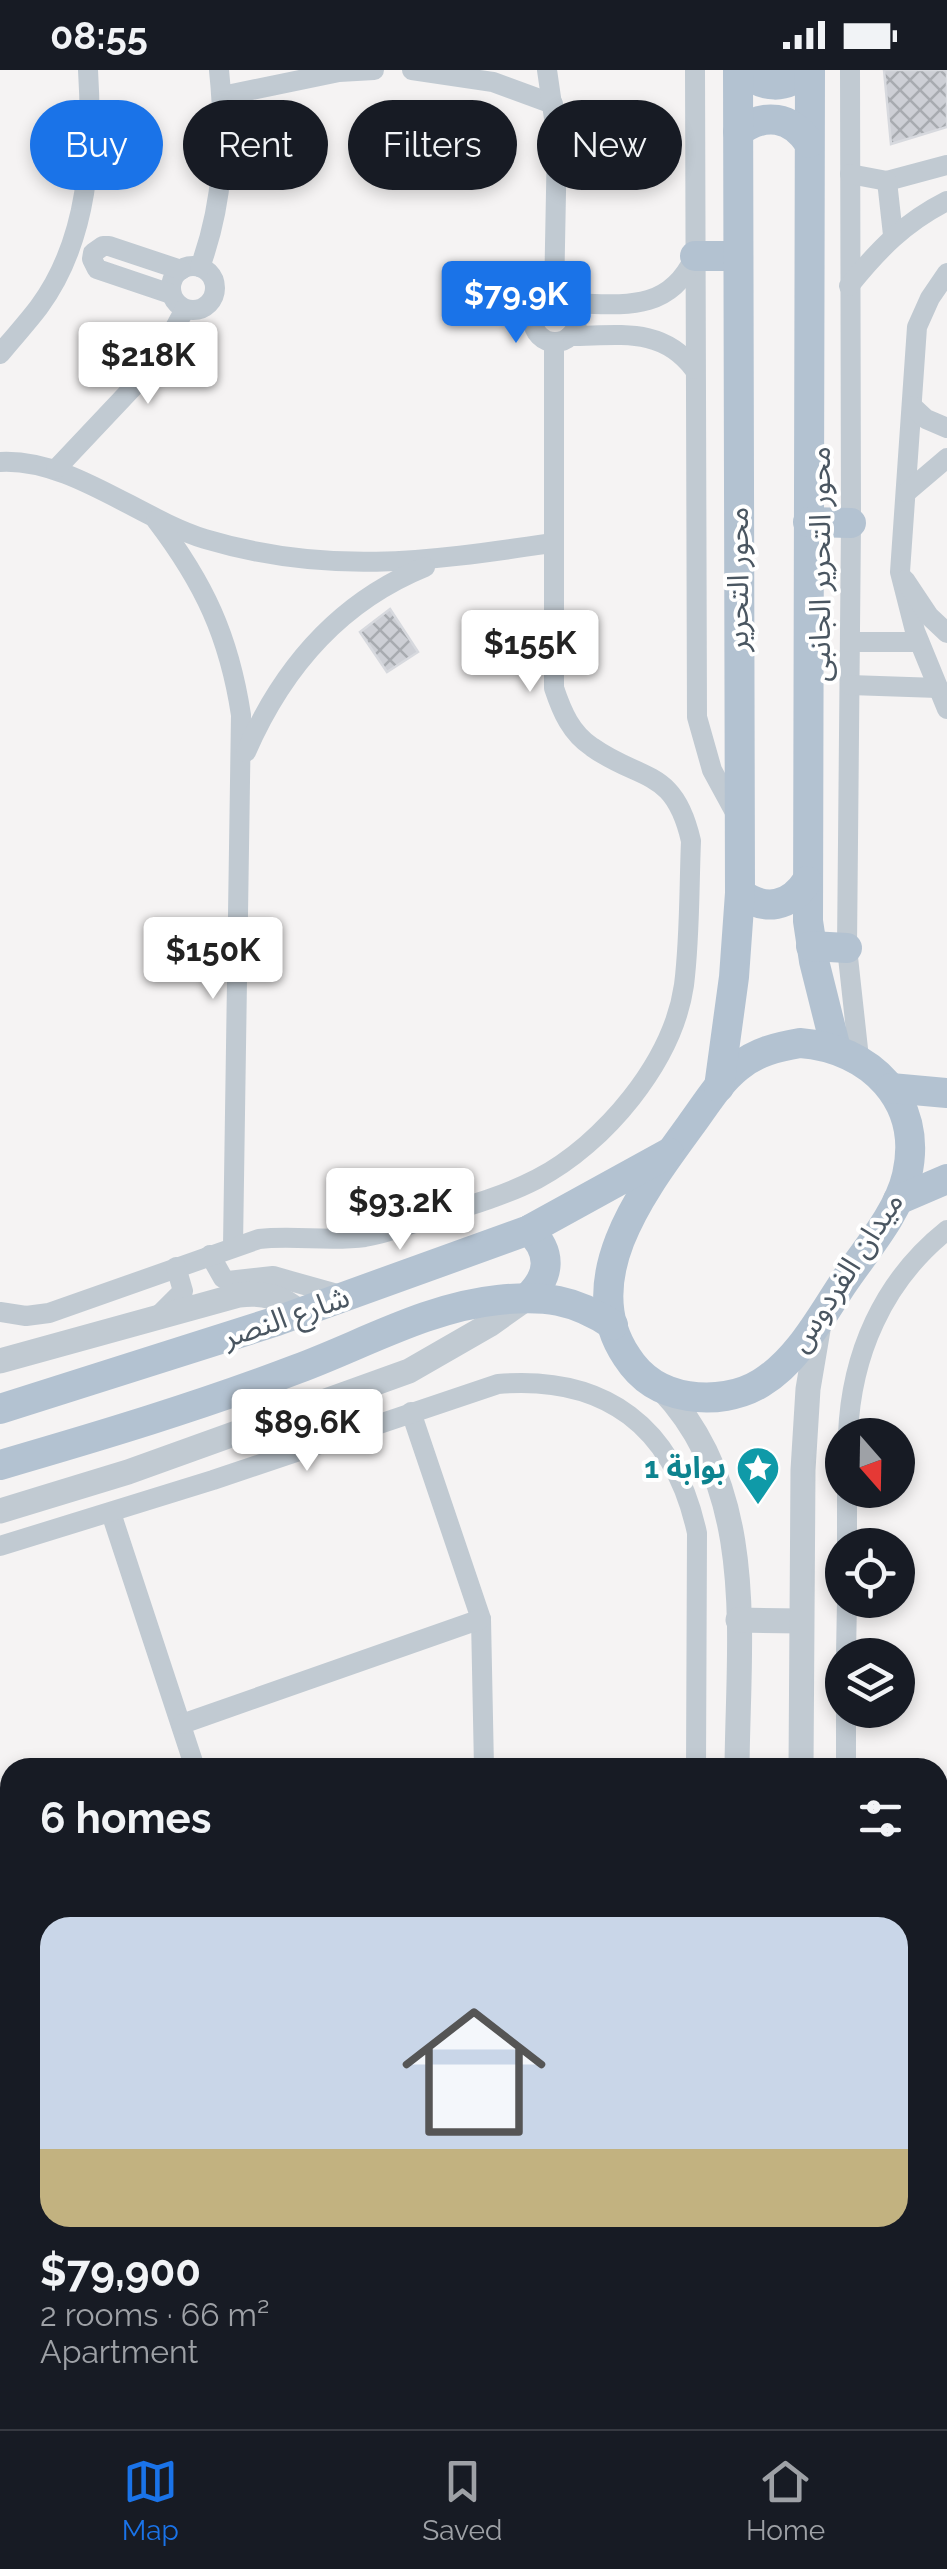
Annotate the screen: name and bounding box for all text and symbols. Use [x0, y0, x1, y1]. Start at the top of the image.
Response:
text: 08:55 [50, 13, 148, 58]
chip: Buy [30, 100, 163, 190]
chip: Rent [183, 100, 328, 190]
chip: Filters [348, 100, 517, 190]
chip: New [537, 100, 682, 190]
pin: $79.9K [435, 261, 597, 346]
text: $79.9K [464, 275, 568, 312]
pin: $218K [78, 322, 218, 407]
text: $218K [101, 336, 195, 373]
street label: محور التحرير الجانبى [802, 446, 837, 682]
street label: محور التحرير [720, 507, 755, 652]
pin: $155K [460, 610, 600, 695]
text: $155K [484, 624, 576, 661]
pin: $150K [143, 917, 283, 1002]
text: $150K [166, 931, 260, 968]
pin: $93.2K [319, 1168, 481, 1253]
text: $93.2K [348, 1182, 452, 1219]
street label: ميدان الفردوس [781, 1185, 910, 1358]
street label: شارع النصر [217, 1279, 355, 1360]
pin: $89.6K [226, 1389, 388, 1474]
text: $89.6K [254, 1403, 360, 1440]
north arrow [825, 1418, 915, 1508]
map controls [825, 1418, 915, 1728]
place icon: بوابة 1 [735, 1445, 781, 1506]
place label: بوابة 1 [644, 1450, 726, 1485]
button: locate [825, 1528, 915, 1618]
button: layers [825, 1638, 915, 1728]
icon: filters [853, 1791, 908, 1846]
text: 6 homes [40, 1794, 211, 1843]
icon: home [384, 1982, 564, 2162]
text: $79,900 [40, 2247, 201, 2296]
text: 2 rooms · 66 m² [40, 2296, 269, 2333]
text: Apartment [40, 2333, 198, 2370]
tab: Map [122, 2454, 179, 2547]
tab: Saved [422, 2454, 502, 2547]
tab: Home [746, 2454, 825, 2547]

